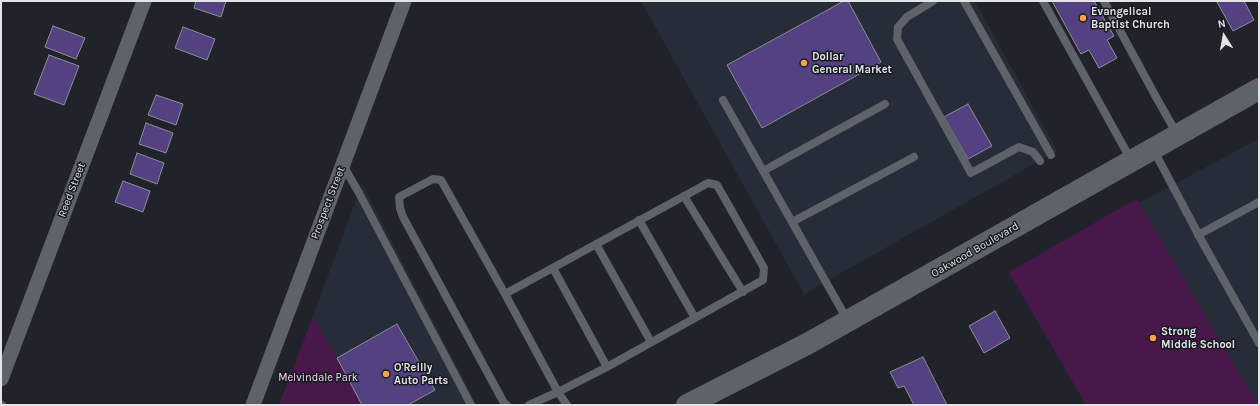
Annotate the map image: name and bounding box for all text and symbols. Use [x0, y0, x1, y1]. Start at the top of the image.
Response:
place label: Evangelical Baptist Church [1091, 5, 1170, 31]
marker: Evangelical Baptist Church [1078, 13, 1088, 23]
north arrow [1204, 16, 1244, 56]
text: N [1216, 17, 1227, 31]
place label: Dollar General Market [812, 50, 892, 76]
marker: Dollar General Market [799, 58, 809, 68]
street label: Reed Street [56, 161, 88, 219]
street label: Prospect Street [308, 165, 348, 241]
street label: Oakwood Boulevard [929, 220, 1021, 280]
place label: Strong Middle School [1161, 325, 1235, 351]
marker: Strong Middle School [1148, 333, 1158, 343]
place label: O'Reilly Auto Parts [394, 361, 448, 387]
marker: O'Reilly Auto Parts [381, 369, 391, 379]
park label: Melvindale Park [278, 371, 358, 385]

